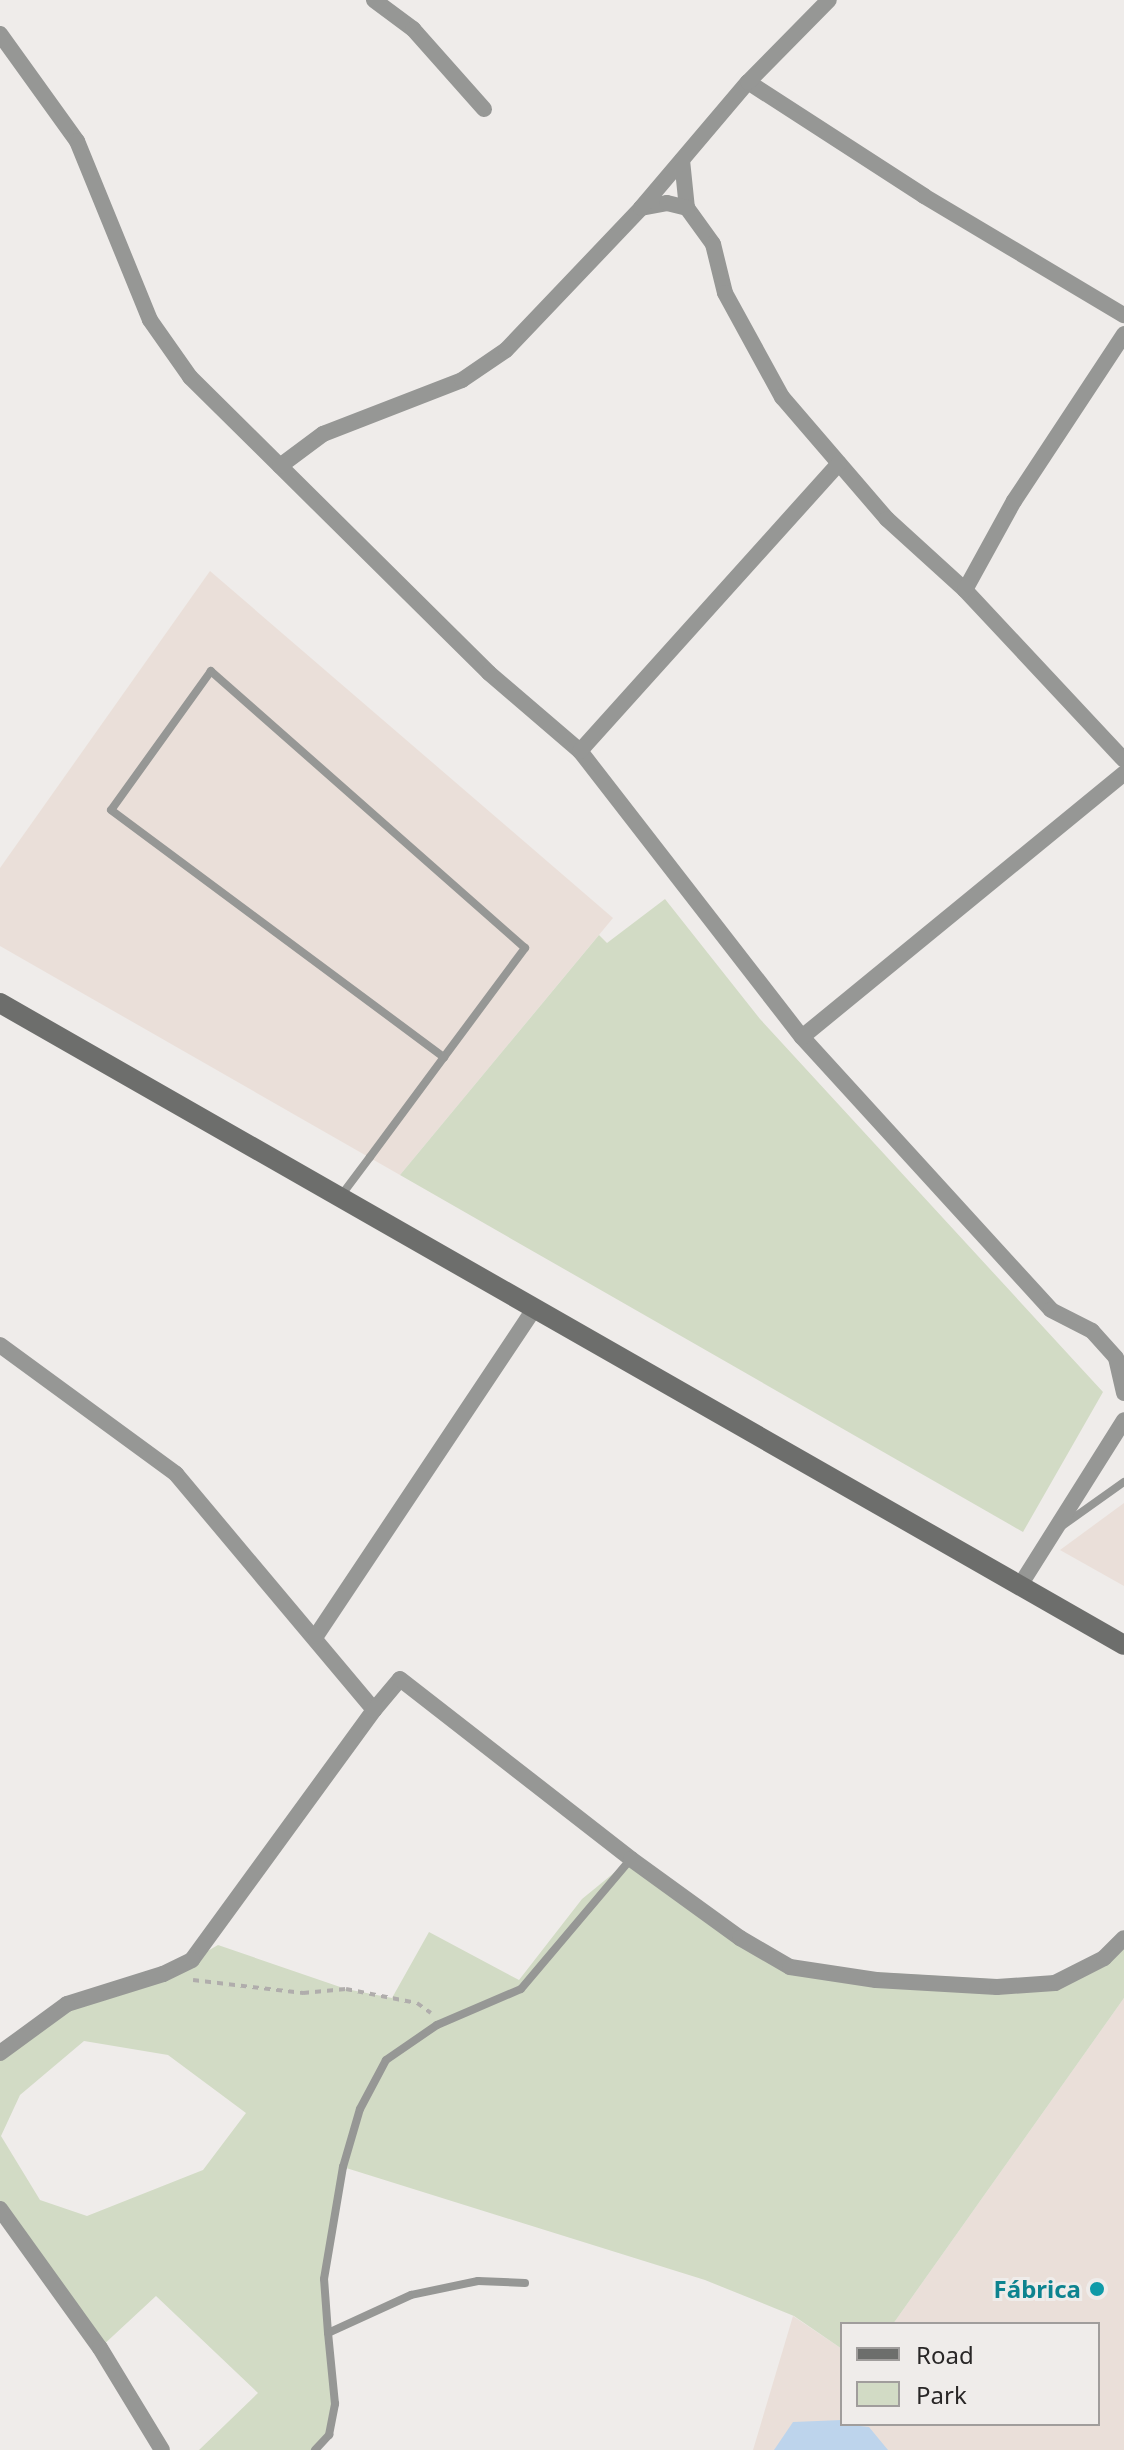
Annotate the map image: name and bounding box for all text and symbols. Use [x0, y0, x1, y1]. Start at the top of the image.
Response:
place label: Fábrica [994, 2275, 1081, 2303]
marker: Fábrica [1088, 2280, 1106, 2298]
legend [840, 2322, 1100, 2426]
text: Road [916, 2338, 974, 2371]
text: Park [916, 2378, 967, 2411]

